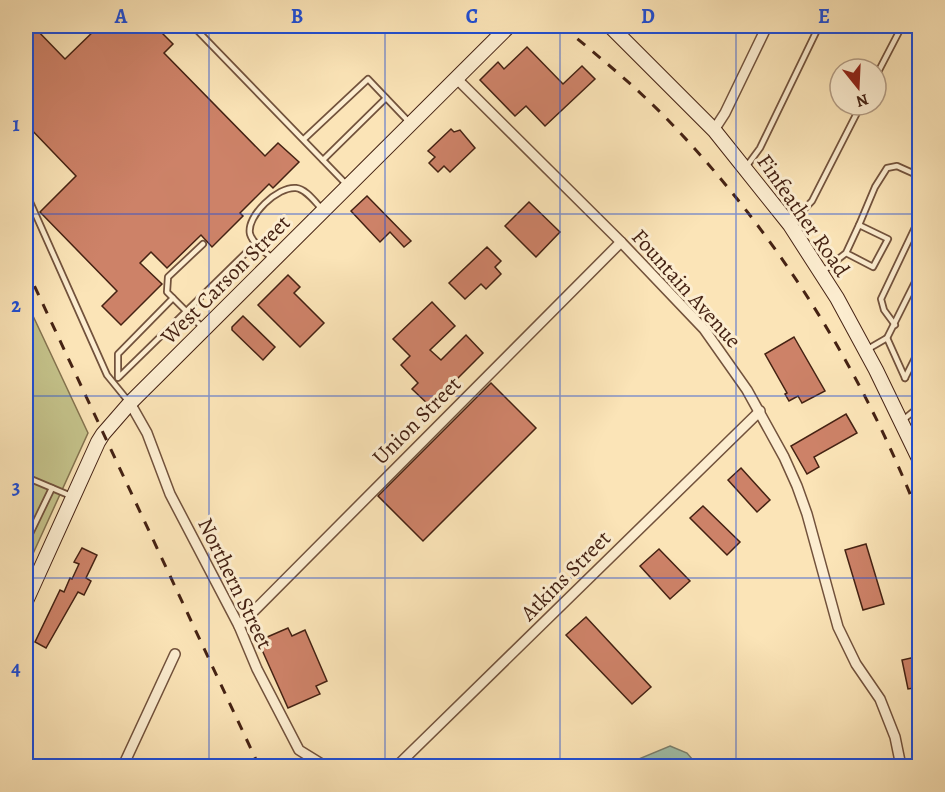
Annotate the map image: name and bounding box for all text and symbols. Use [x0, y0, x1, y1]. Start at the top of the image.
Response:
text: A [114, 3, 128, 30]
text: B [291, 3, 303, 30]
text: C [466, 3, 478, 30]
text: D [641, 3, 655, 30]
text: E [818, 3, 830, 30]
north arrow [828, 57, 888, 117]
text: N [853, 88, 871, 113]
text: 1 [12, 111, 20, 138]
street label: Finfeather Road [750, 148, 857, 283]
street label: West Carson Street [154, 208, 297, 352]
street label: Fountain Avenue [625, 223, 748, 355]
text: 2 [11, 292, 21, 319]
street label: Union Street [366, 370, 468, 472]
text: 3 [12, 474, 20, 501]
street label: Northern Street [190, 513, 280, 654]
street label: Atkins Street [513, 524, 618, 628]
text: 4 [11, 655, 21, 682]

